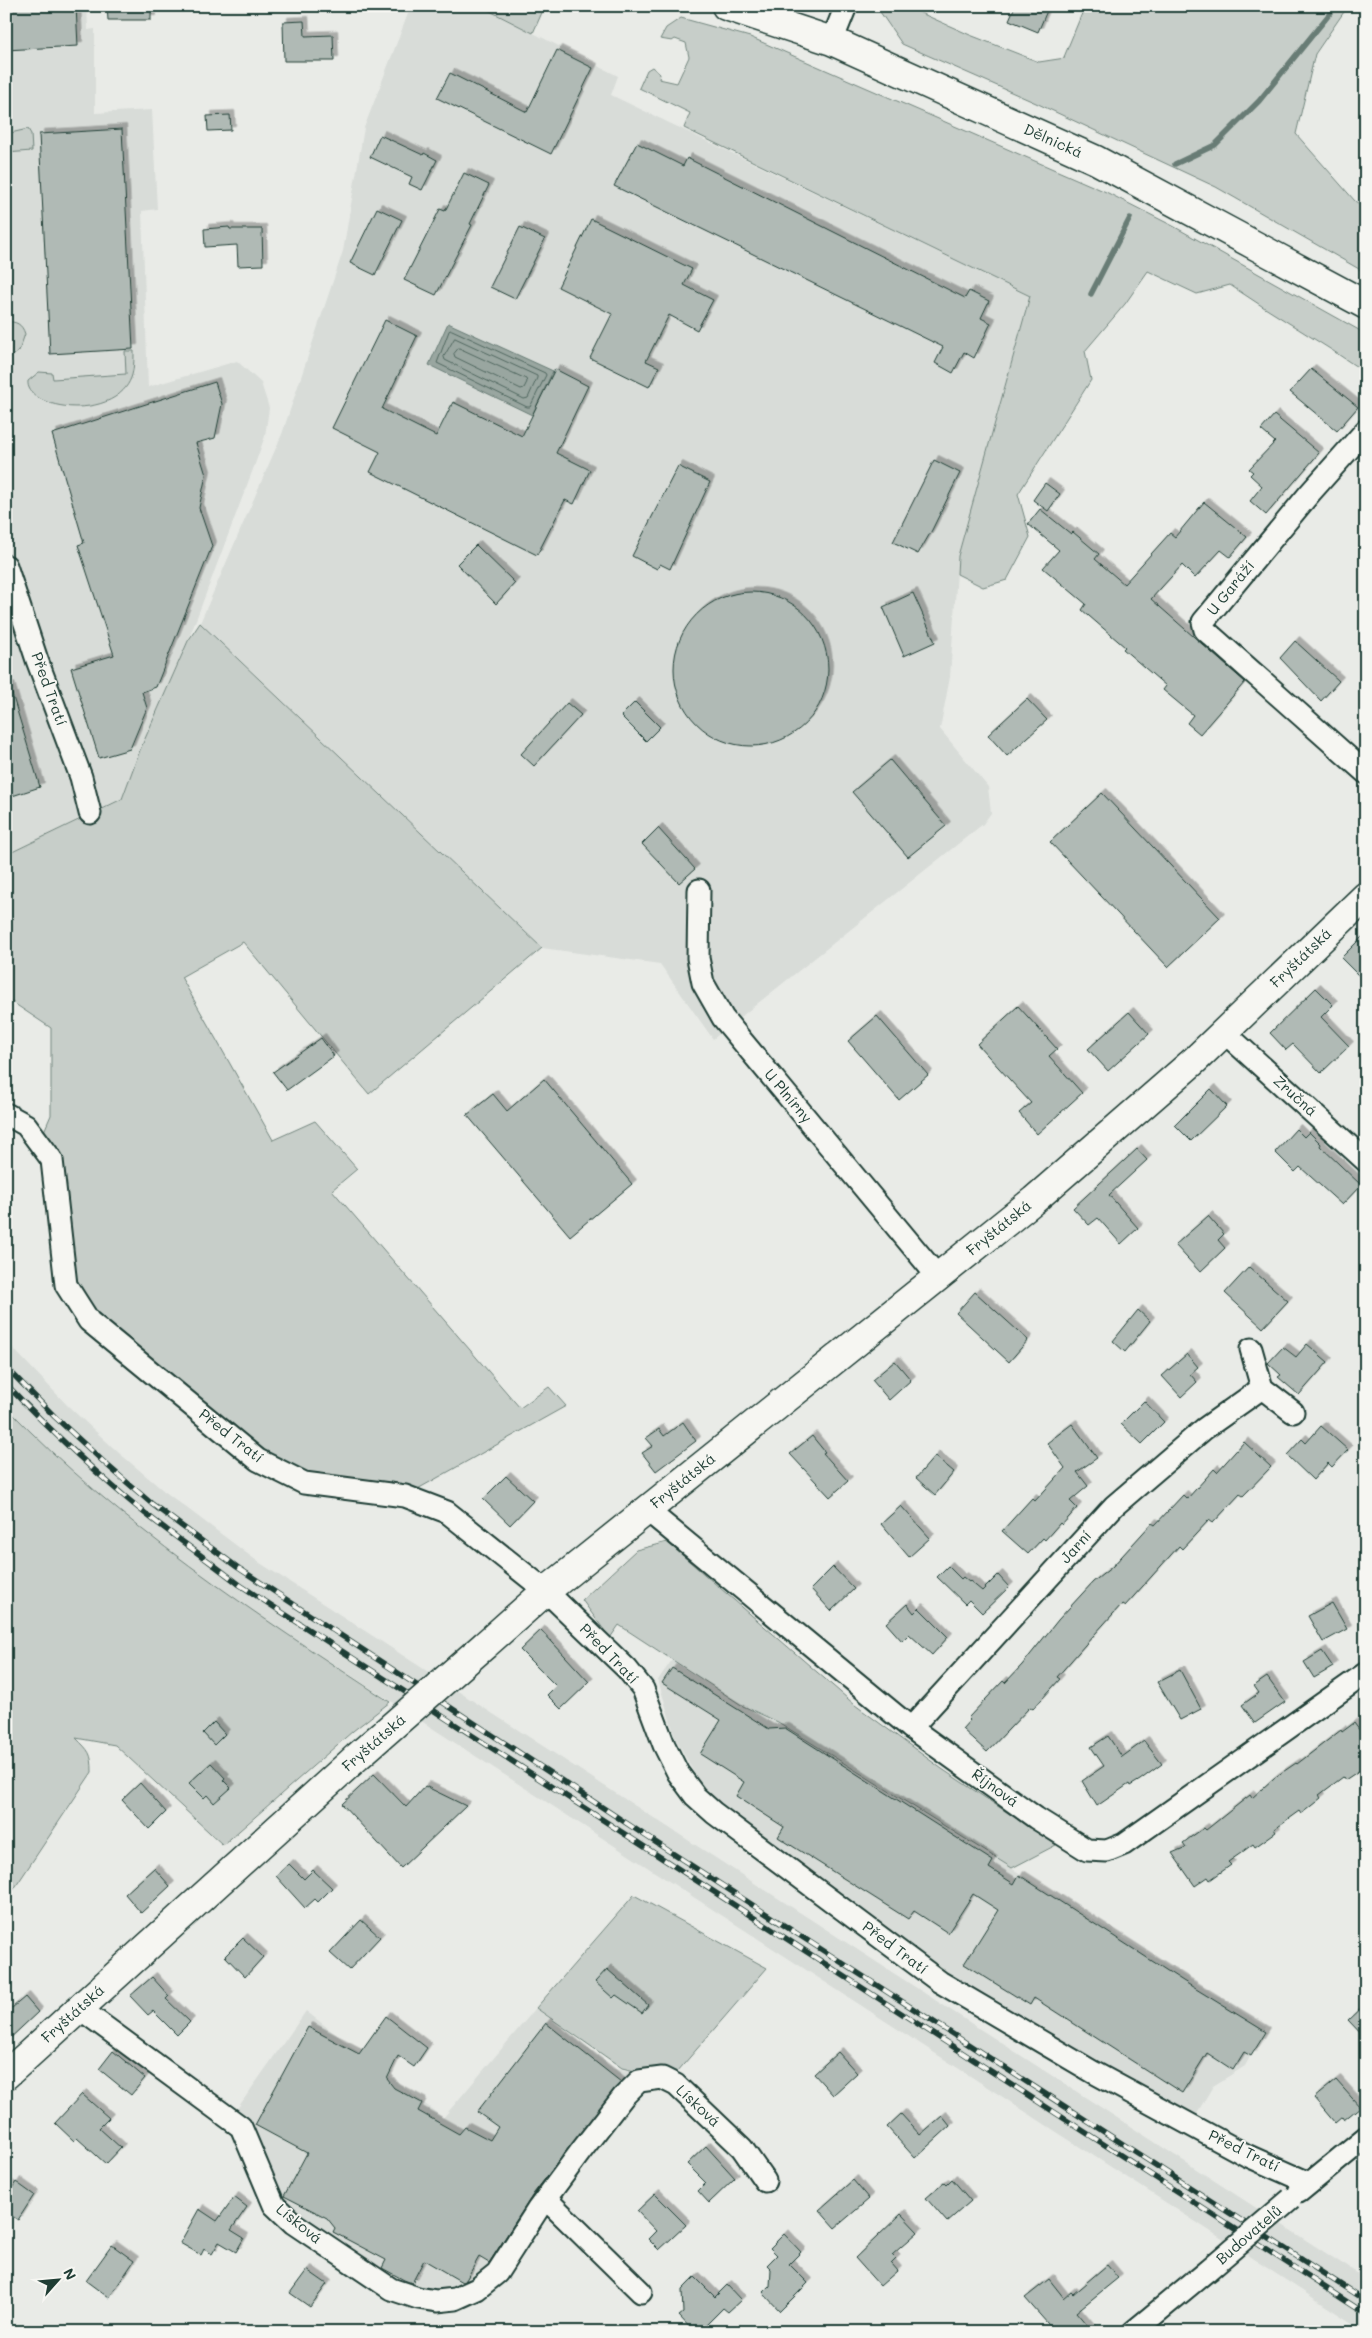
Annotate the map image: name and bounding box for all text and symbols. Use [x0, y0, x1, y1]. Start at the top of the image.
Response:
street label: Dělnická [1021, 118, 1086, 162]
street label: U Garáží [1202, 556, 1259, 619]
street label: Před Tratí [27, 649, 72, 728]
street label: Fryštátská [1265, 923, 1335, 992]
street label: U Plnírny [760, 1064, 817, 1127]
street label: Zručná [1270, 1070, 1322, 1120]
street label: Fryštátská [962, 1195, 1035, 1260]
street label: Před Tratí [195, 1404, 268, 1467]
street label: Fryštátská [646, 1448, 719, 1513]
street label: Jarní [1055, 1525, 1095, 1567]
street label: Před Tratí [576, 1619, 644, 1688]
street label: Fryštátská [337, 1709, 409, 1775]
street label: Říjnová [968, 1763, 1023, 1811]
street label: Před Tratí [859, 1916, 932, 1978]
street label: Fryštátská [37, 1980, 108, 2047]
street label: Lísková [672, 2080, 725, 2131]
street label: Před Tratí [1206, 2124, 1283, 2176]
street label: Lísková [273, 2199, 327, 2248]
street label: Budovatelů [1211, 2200, 1285, 2268]
north arrow [32, 2256, 82, 2306]
text: N [59, 2265, 81, 2283]

